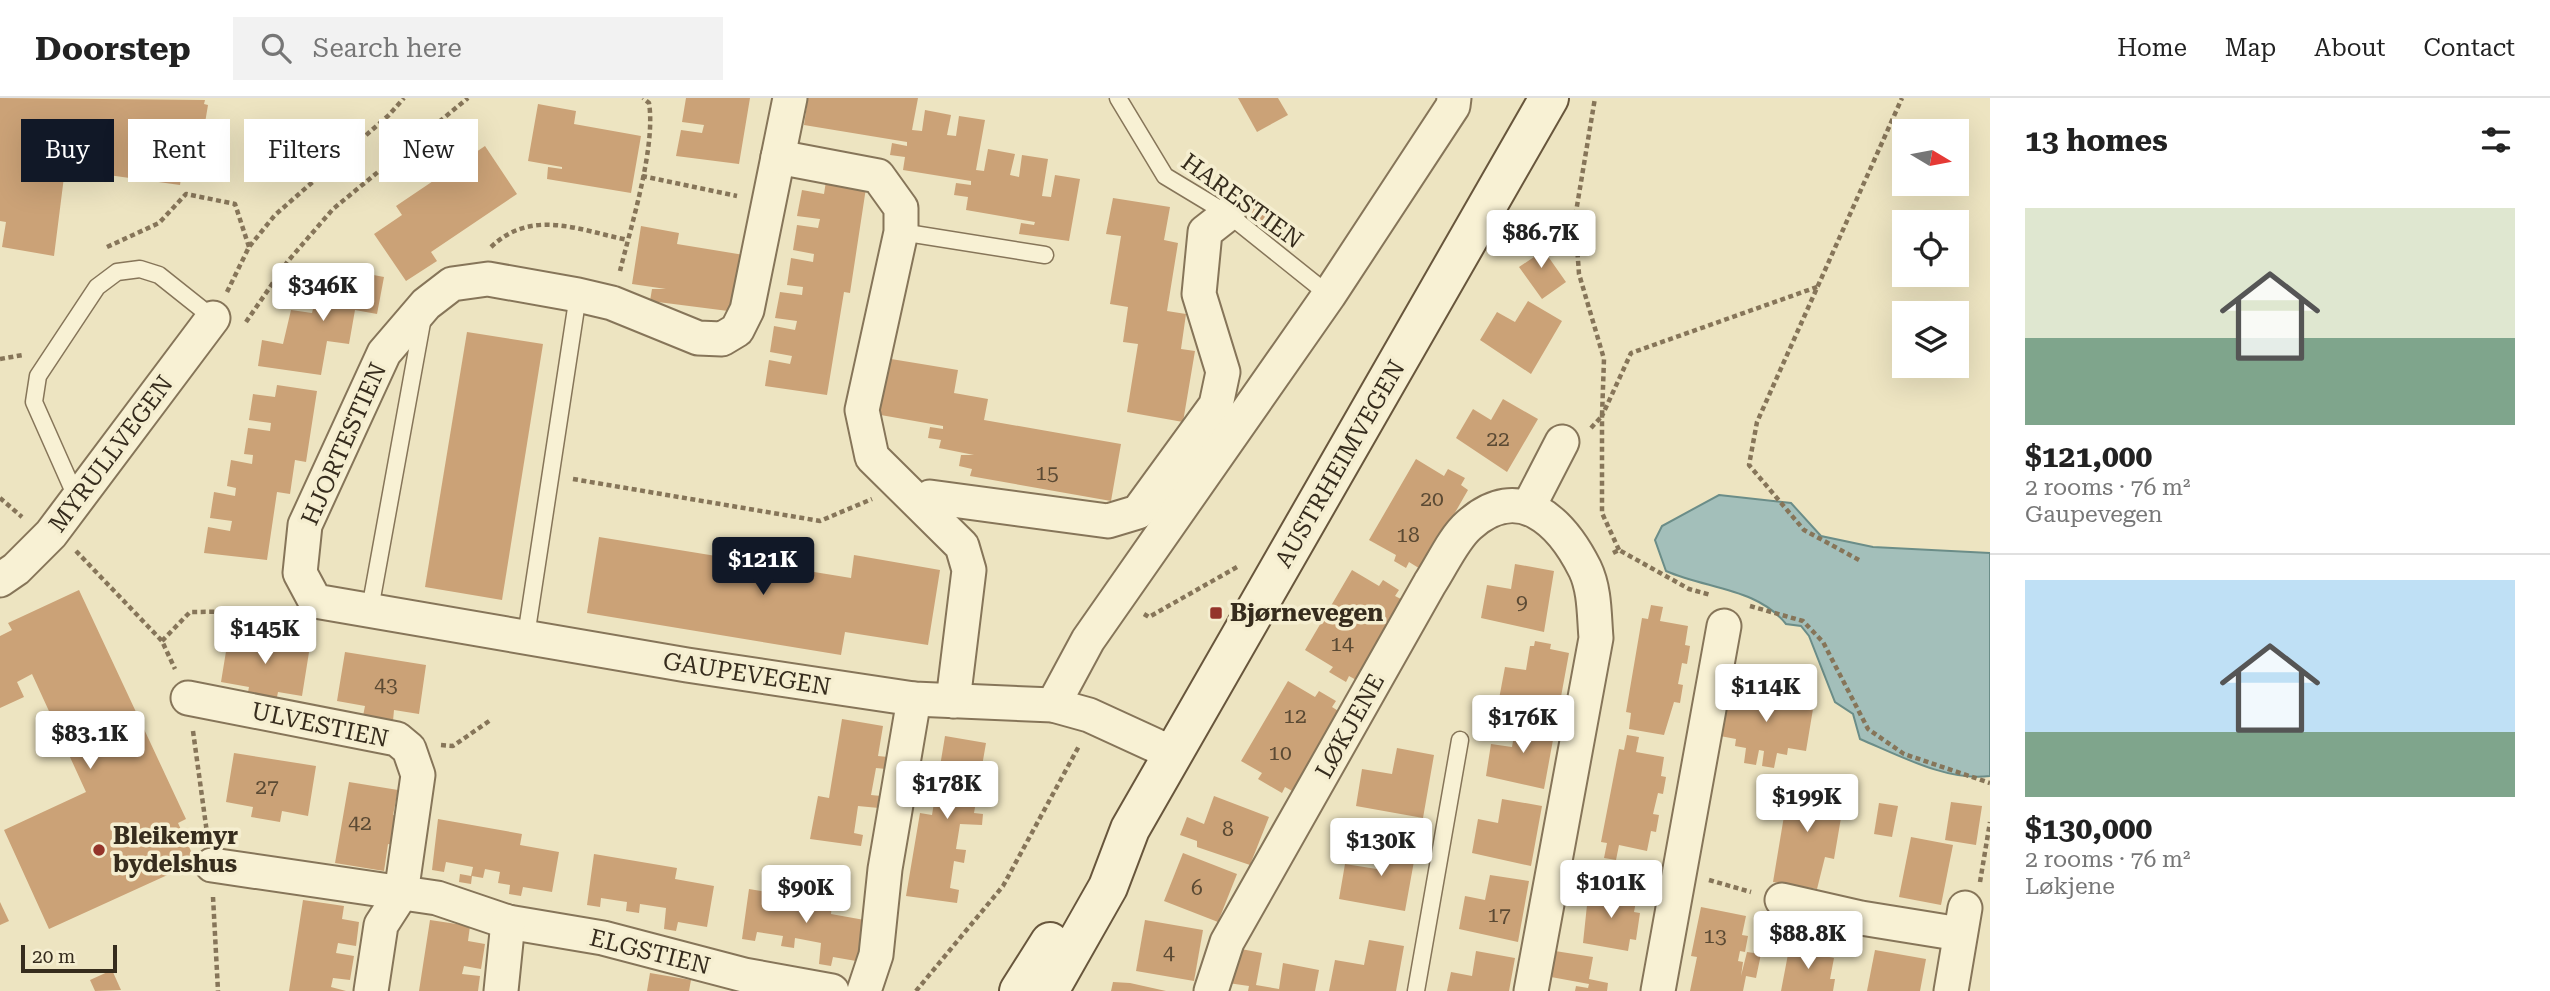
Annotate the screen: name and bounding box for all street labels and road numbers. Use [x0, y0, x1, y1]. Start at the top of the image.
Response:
street label: HARESTIEN [1176, 148, 1308, 254]
street label: AUSTRHEIMVEGEN [1269, 355, 1411, 573]
street label: HJORTESTIEN [296, 359, 392, 529]
street label: MYRULLVEGEN [43, 370, 179, 538]
street label: GAUPEVEGEN [661, 647, 833, 701]
street label: LØKJENE [1310, 669, 1390, 783]
street label: ULVESTIEN [249, 697, 391, 753]
street label: ELGSTIEN [587, 924, 713, 980]

